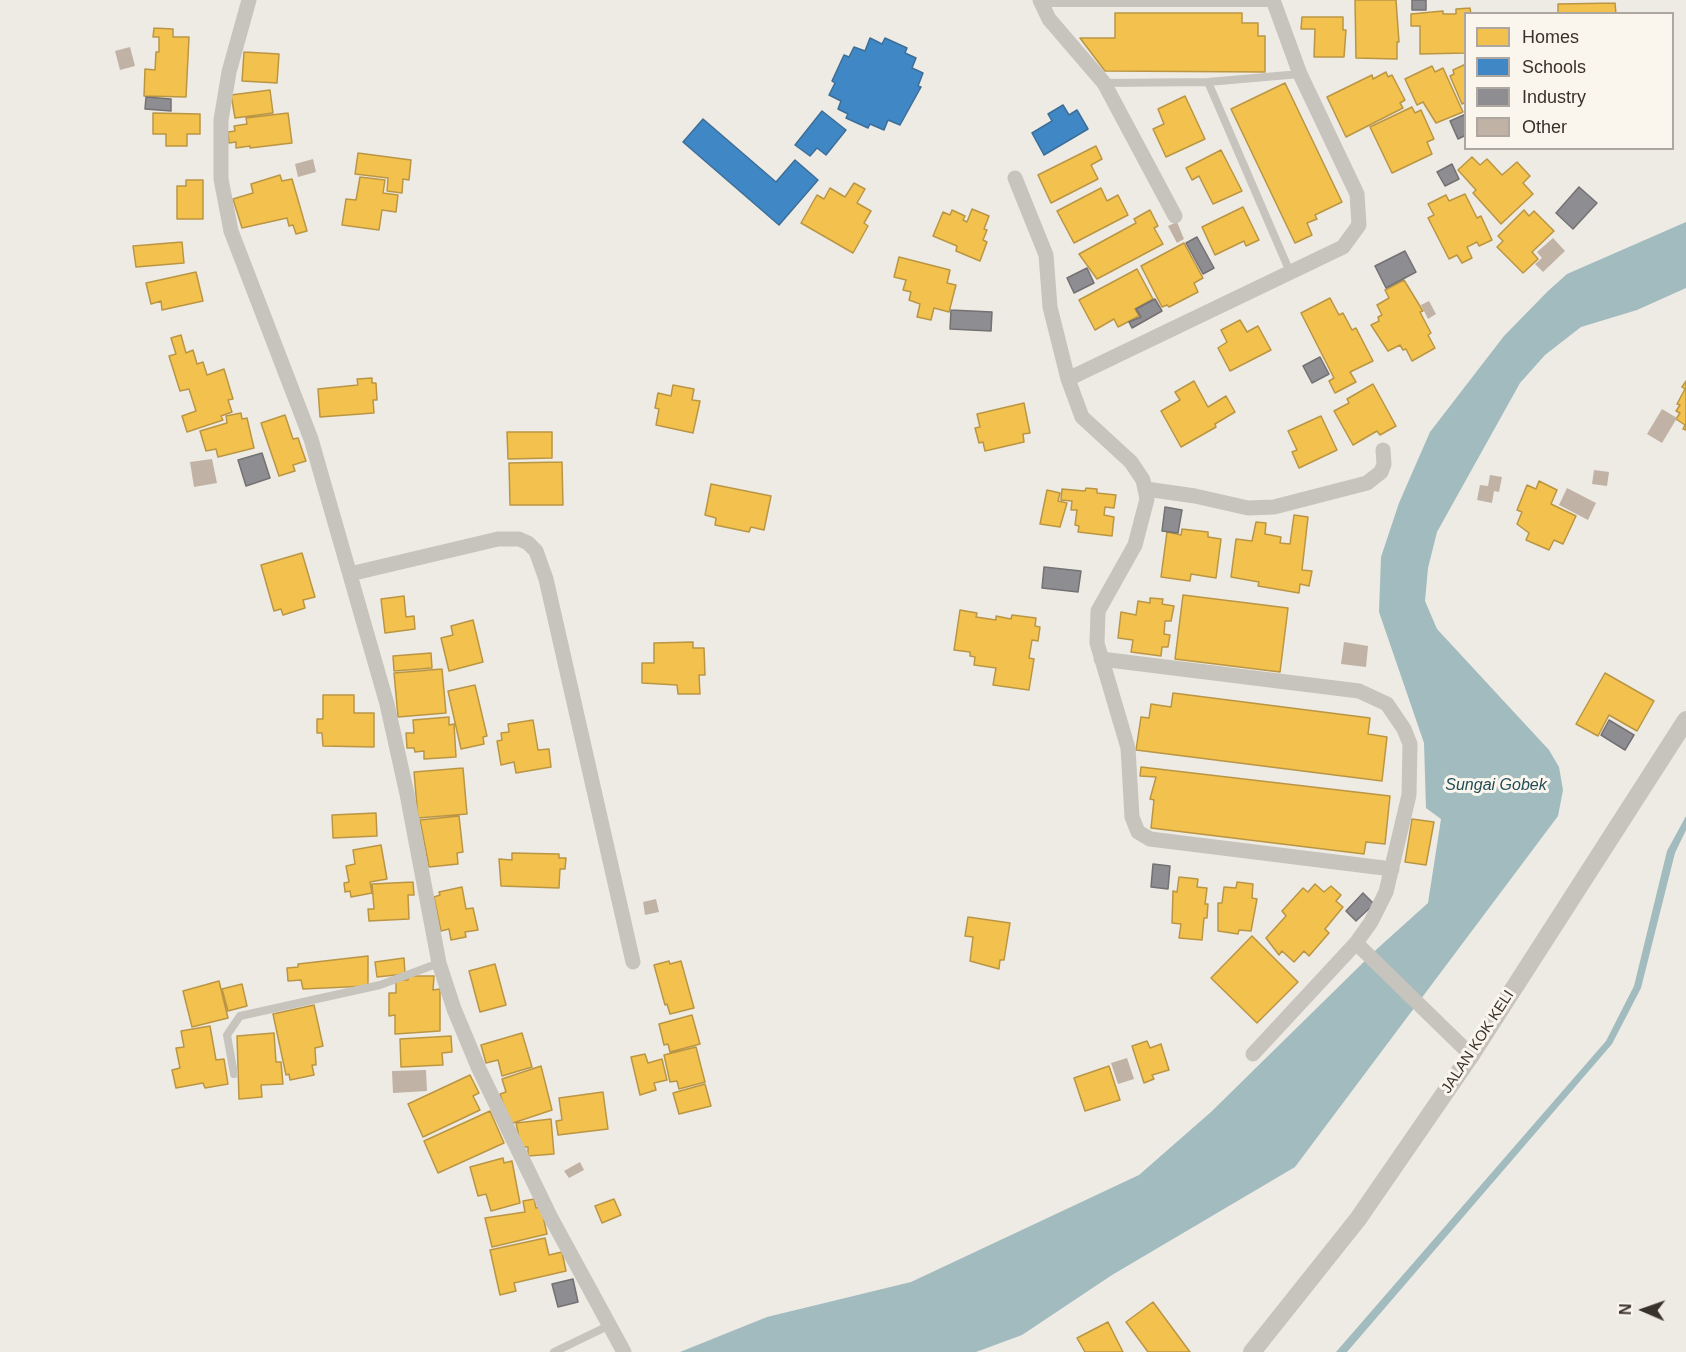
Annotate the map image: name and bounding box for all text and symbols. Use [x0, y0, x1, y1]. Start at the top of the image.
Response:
legend [1464, 12, 1674, 150]
text: Homes [1522, 27, 1579, 47]
text: Schools [1522, 57, 1586, 77]
text: Industry [1522, 87, 1586, 107]
text: Other [1522, 117, 1567, 137]
water label: Sungai Gobek [1445, 776, 1547, 796]
street label: JALAN KOK KELI [1438, 987, 1518, 1097]
north arrow [1614, 1280, 1674, 1340]
text: N [1617, 1303, 1634, 1315]

